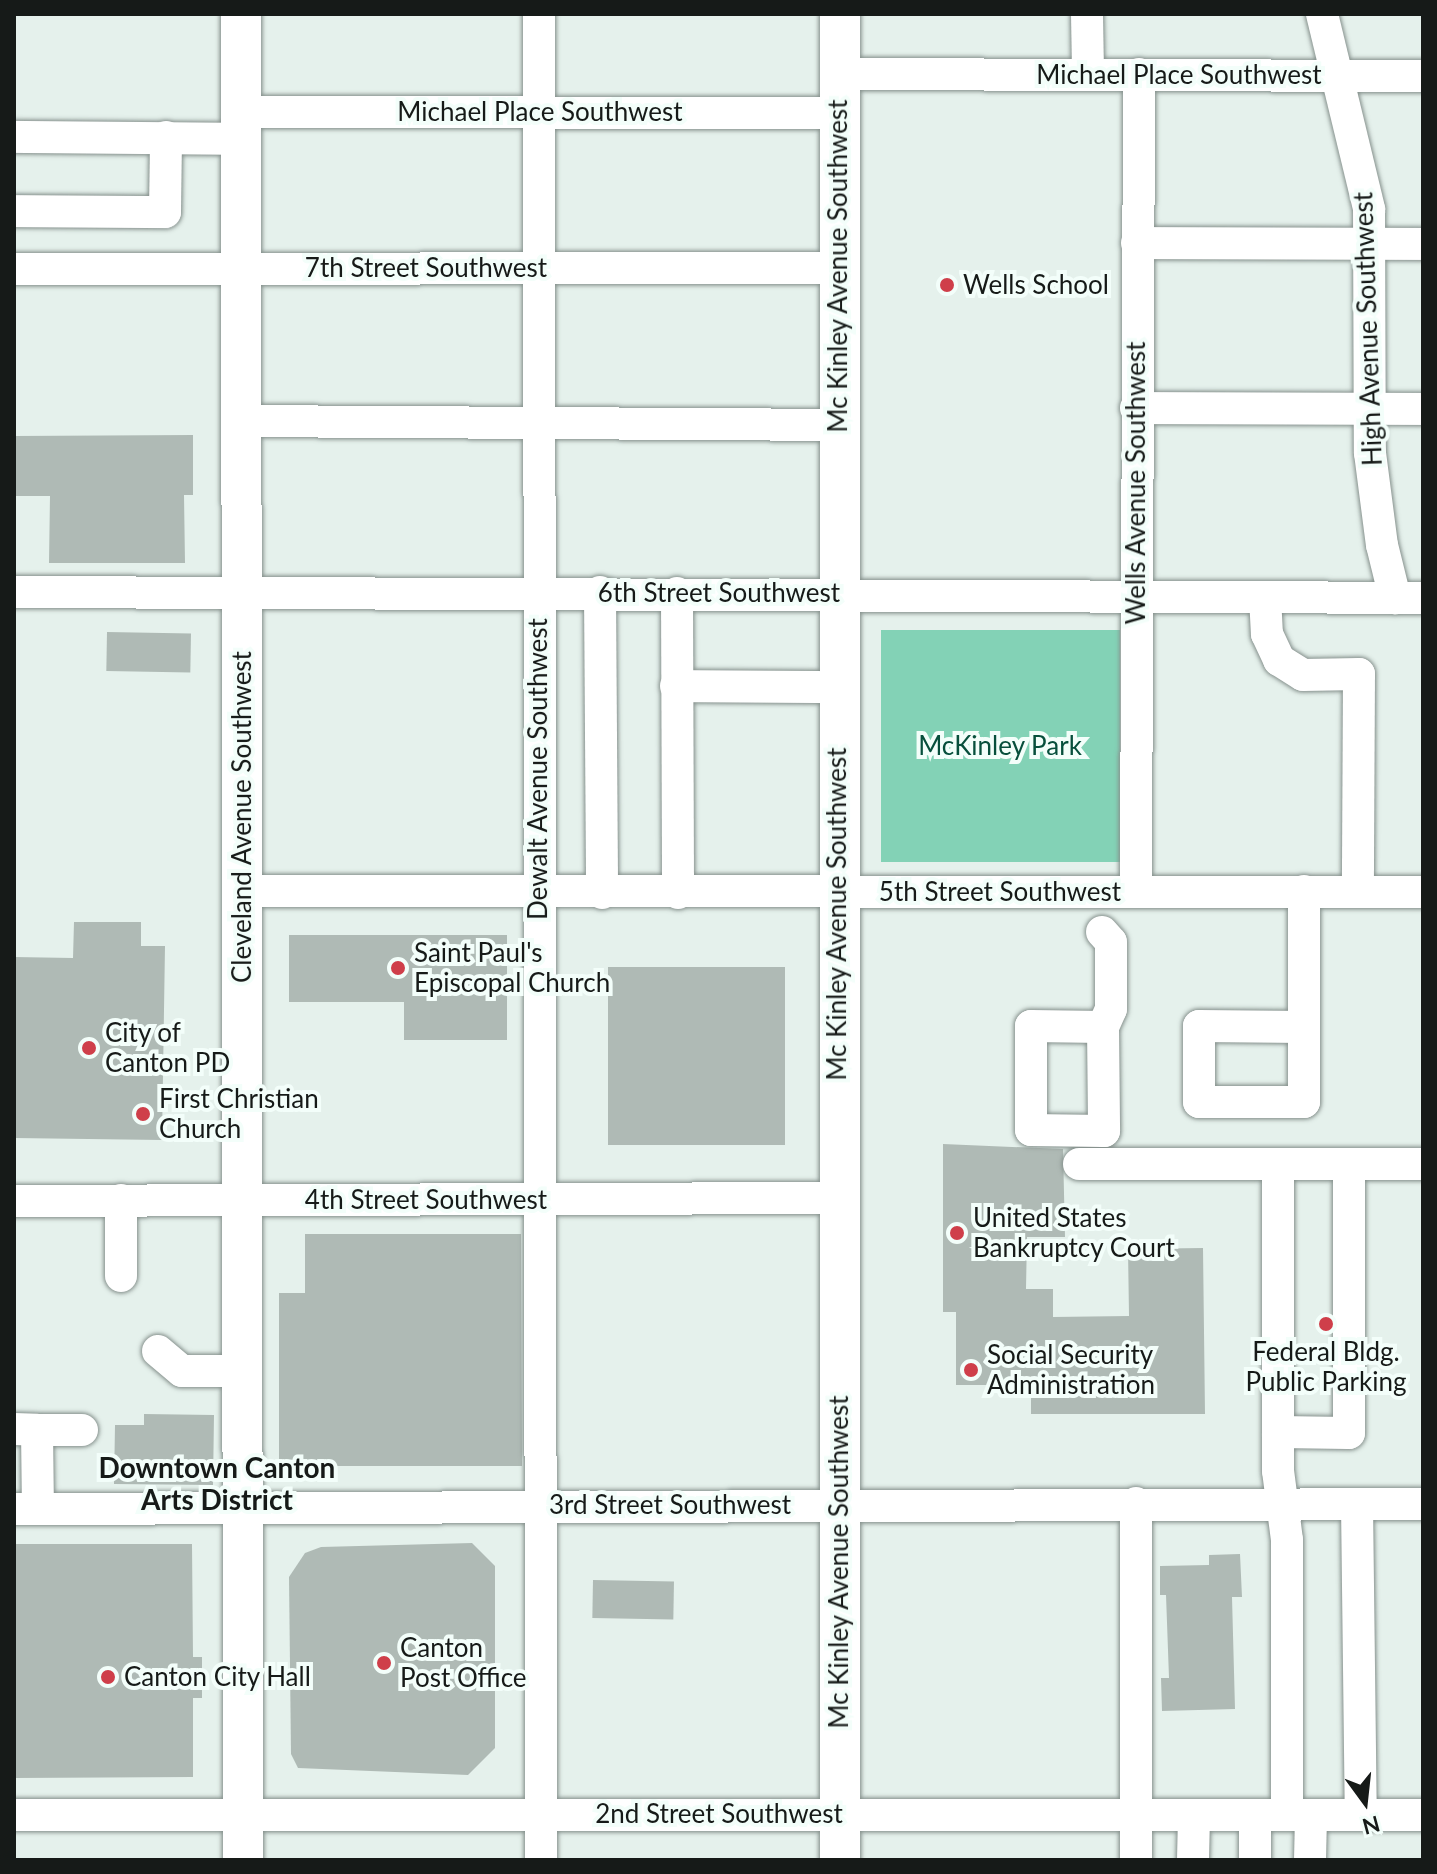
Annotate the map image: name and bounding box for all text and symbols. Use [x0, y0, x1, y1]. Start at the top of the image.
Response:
street label: Michael Place Southwest [1036, 59, 1322, 91]
street label: Michael Place Southwest [397, 96, 683, 128]
street label: Mc Kinley Avenue Southwest [822, 99, 854, 433]
street label: High Avenue Southwest [1348, 191, 1388, 467]
street label: 7th Street Southwest [305, 252, 547, 284]
place label: Wells School [963, 269, 1109, 301]
marker: Wells School [938, 276, 956, 294]
street label: Wells Avenue Southwest [1120, 341, 1152, 625]
street label: 6th Street Southwest [598, 577, 840, 609]
street label: Dewalt Avenue Southwest [522, 618, 554, 920]
street label: Cleveland Avenue Southwest [226, 651, 258, 983]
park label: McKinley Park [918, 730, 1082, 762]
street label: Mc Kinley Avenue Southwest [821, 747, 853, 1081]
street label: 5th Street Southwest [879, 876, 1121, 908]
place label: Saint Paul's Episcopal Church [414, 937, 610, 998]
marker: Saint Paul's Episcopal Church [389, 959, 407, 977]
place label: City of Canton PD [105, 1017, 230, 1078]
marker: City of Canton PD [80, 1039, 98, 1057]
place label: First Christian Church [159, 1083, 319, 1144]
marker: First Christian Church [134, 1105, 152, 1123]
street label: 4th Street Southwest [305, 1184, 547, 1216]
place label: United States Bankruptcy Court [973, 1202, 1175, 1264]
marker: United States Bankruptcy Court [948, 1224, 966, 1242]
marker: Federal Bldg. Public Parking [1317, 1315, 1335, 1333]
place label: Federal Bldg. Public Parking [1245, 1336, 1407, 1398]
place label: Social Security Administration [987, 1339, 1155, 1400]
marker: Social Security Administration [962, 1361, 980, 1379]
street label: Mc Kinley Avenue Southwest [823, 1395, 855, 1729]
district label: Downtown Canton Arts District [99, 1450, 335, 1516]
street label: 3rd Street Southwest [549, 1489, 791, 1521]
place label: Canton Post Office [400, 1632, 527, 1694]
marker: Canton Post Office [375, 1654, 393, 1672]
place label: Canton City Hall [124, 1661, 311, 1693]
marker: Canton City Hall [99, 1668, 117, 1686]
north arrow [1325, 1762, 1405, 1842]
street label: 2nd Street Southwest [595, 1798, 843, 1830]
text: N [1360, 1810, 1383, 1841]

